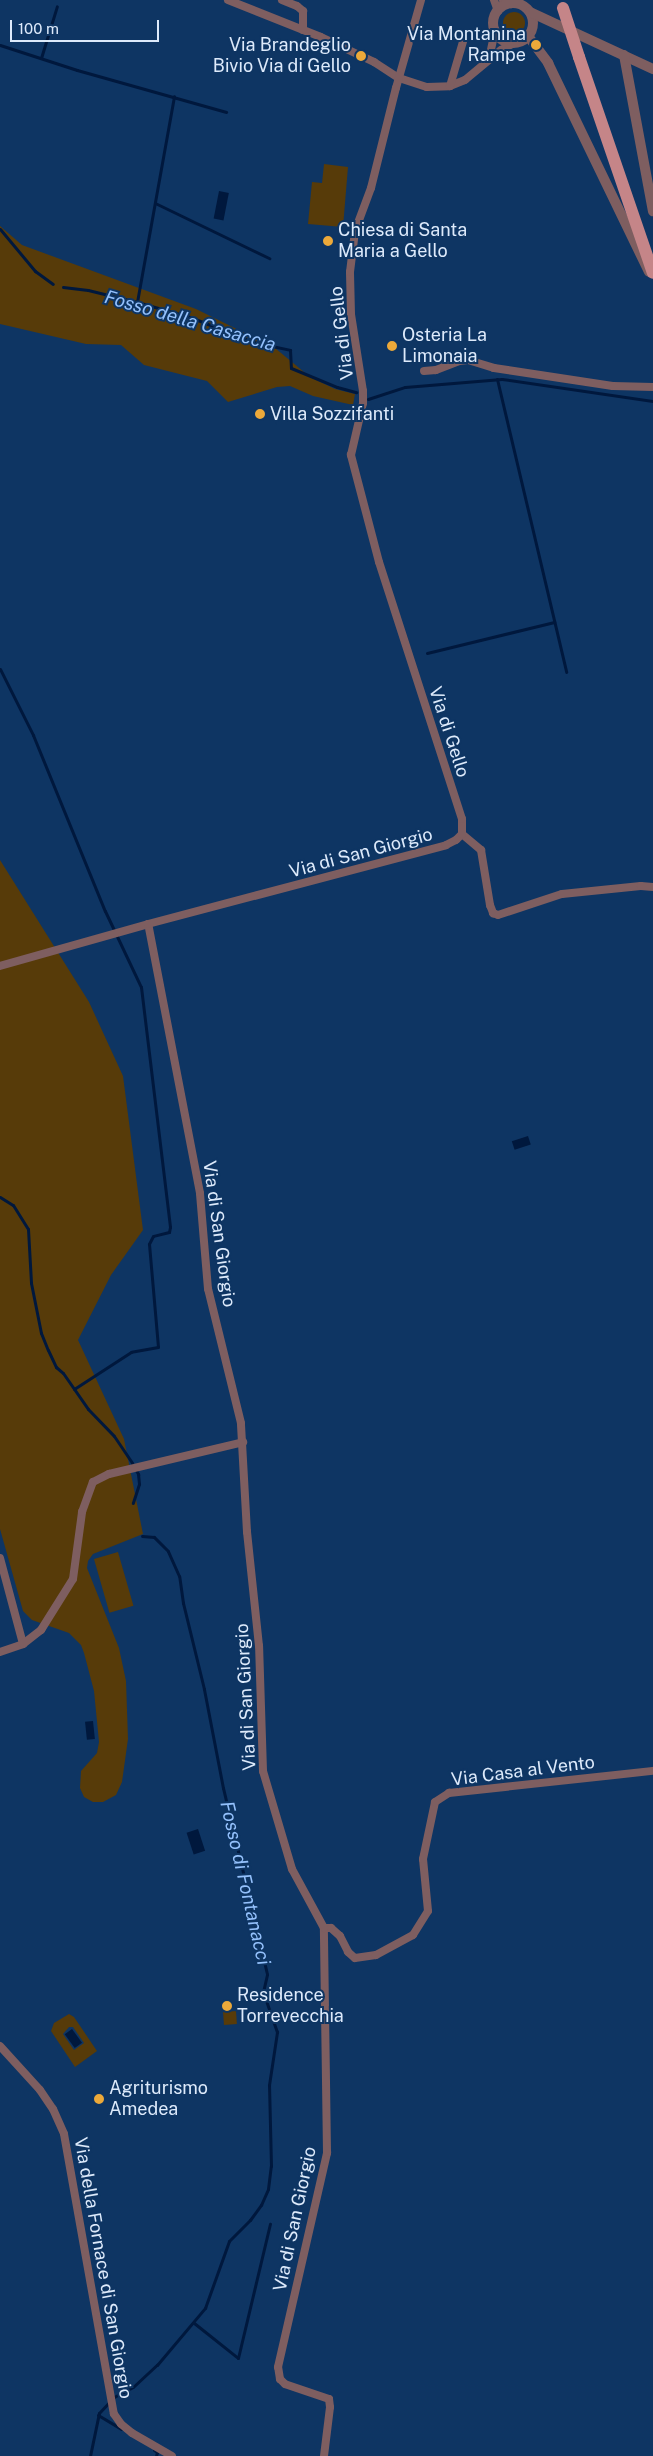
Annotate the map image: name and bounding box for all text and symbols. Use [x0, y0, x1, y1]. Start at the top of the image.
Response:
scale bar [12, 10, 161, 42]
text: 100 m [18, 20, 59, 37]
place label: Via Montanina Rampe [407, 24, 526, 66]
place label: Via Brandeglio Bivio Via di Gello [212, 35, 351, 78]
marker: Via Montanina Rampe [530, 39, 542, 51]
marker: Via Brandeglio Bivio Via di Gello [355, 50, 367, 62]
place label: Chiesa di Santa Maria a Gello [338, 220, 467, 262]
marker: Chiesa di Santa Maria a Gello [322, 235, 334, 247]
street label: Via di Gello [326, 285, 358, 381]
water label: Fosso della Casaccia [102, 286, 278, 356]
place label: Osteria La Limonaia [402, 325, 487, 368]
marker: Osteria La Limonaia [386, 340, 398, 352]
place label: Villa Sozzifanti [270, 403, 394, 425]
marker: Villa Sozzifanti [254, 408, 266, 420]
street label: Via di Gello [424, 684, 474, 780]
street label: Via di San Giorgio [287, 823, 435, 883]
street label: Via di San Giorgio [198, 1159, 240, 1309]
street label: Via di San Giorgio [231, 1623, 261, 1771]
street label: Via Casa al Vento [450, 1751, 596, 1791]
water label: Fosso di Fontanacci [215, 1799, 275, 1967]
place label: Residence Torrevecchia [237, 1985, 344, 2028]
marker: Residence Torrevecchia [221, 2000, 233, 2012]
place label: Agriturismo Amedea [109, 2078, 208, 2120]
marker: Agriturismo Amedea [93, 2093, 105, 2105]
street label: Via della Fornace di San Giorgio [69, 2135, 137, 2401]
street label: Via di San Giorgio [269, 2145, 321, 2293]

